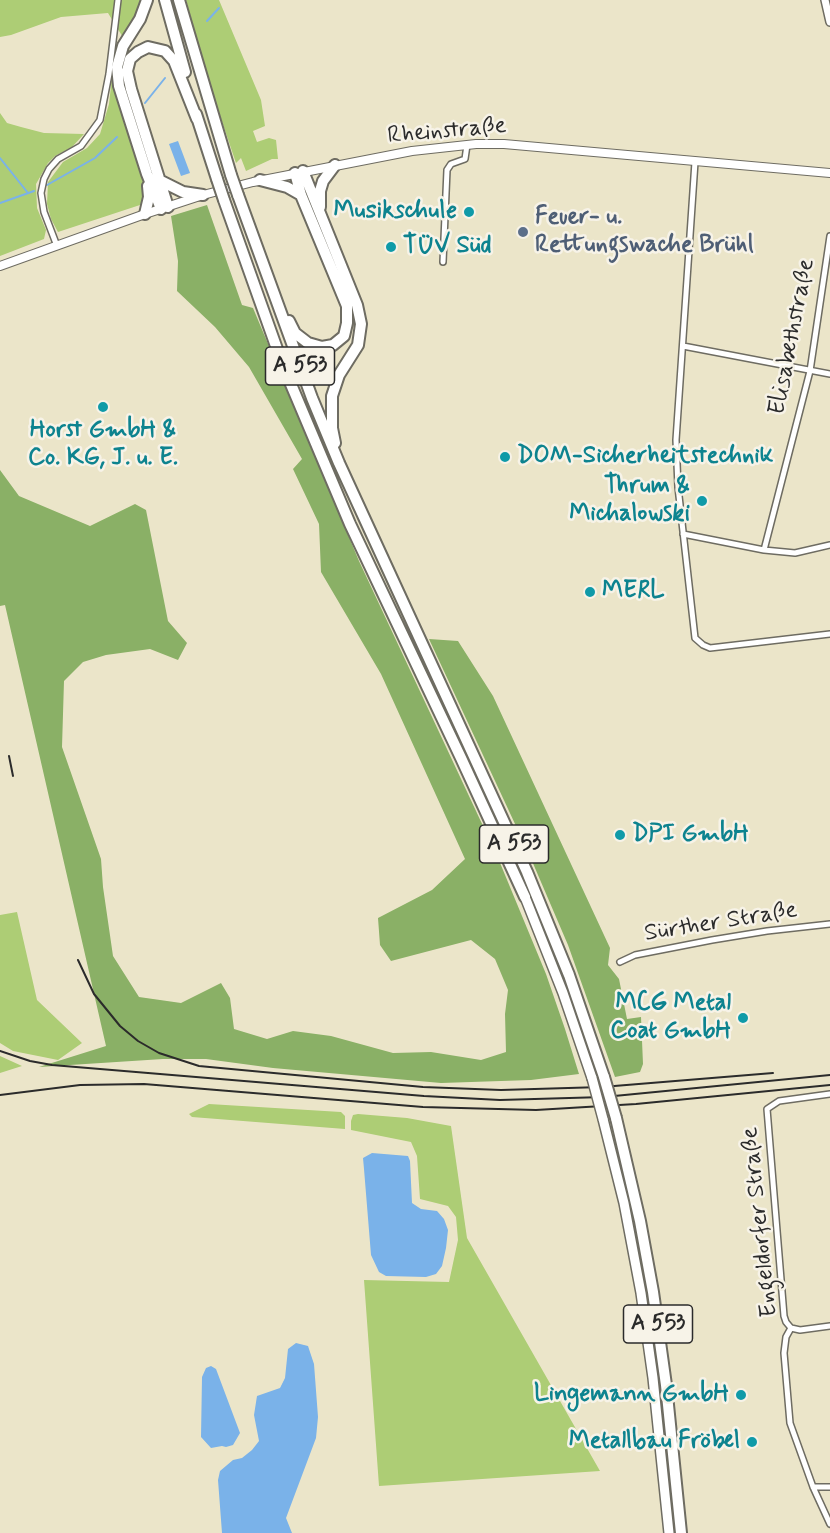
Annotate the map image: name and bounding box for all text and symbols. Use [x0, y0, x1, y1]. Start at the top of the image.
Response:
street label: Rheinstraße [386, 112, 508, 152]
place label: Musikschule [334, 198, 457, 226]
place label: Feuer- u. Rettungswache Brühl [535, 204, 754, 260]
marker: Musikschule [462, 205, 476, 219]
marker: Feuer- u. Rettungswache Brühl [516, 225, 530, 239]
place label: TÜV Süd [403, 233, 492, 261]
marker: TÜV Süd [384, 240, 398, 254]
street label: Elisabethstraße [764, 257, 822, 417]
road number: A 553 [266, 347, 334, 385]
marker: Horst GmbH & Co. KG, J. u. E. [96, 400, 110, 414]
place label: Horst GmbH & Co. KG, J. u. E. [28, 417, 178, 473]
place label: DOM-Sicherheitstechnik [517, 443, 773, 471]
marker: DOM-Sicherheitstechnik [498, 450, 512, 464]
place label: Thrum & Michalowski [569, 473, 690, 529]
marker: Thrum & Michalowski [695, 494, 709, 508]
place label: MERL [602, 578, 665, 606]
marker: MERL [583, 585, 597, 599]
place label: DPI GmbH [632, 821, 749, 849]
road number: A 553 [480, 825, 548, 863]
marker: DPI GmbH [613, 828, 627, 842]
street label: Sürther Straße [643, 897, 799, 949]
place label: MCG Metal Coat GmbH [610, 990, 731, 1046]
marker: MCG Metal Coat GmbH [736, 1011, 750, 1025]
street label: Engeldorfer Straße [737, 1125, 785, 1319]
road number: A 553 [624, 1305, 692, 1343]
place label: Lingemann GmbH [534, 1381, 729, 1409]
marker: Lingemann GmbH [734, 1388, 748, 1402]
place label: Metallbau Fröbel [569, 1428, 740, 1456]
marker: Metallbau Fröbel [745, 1435, 759, 1449]

